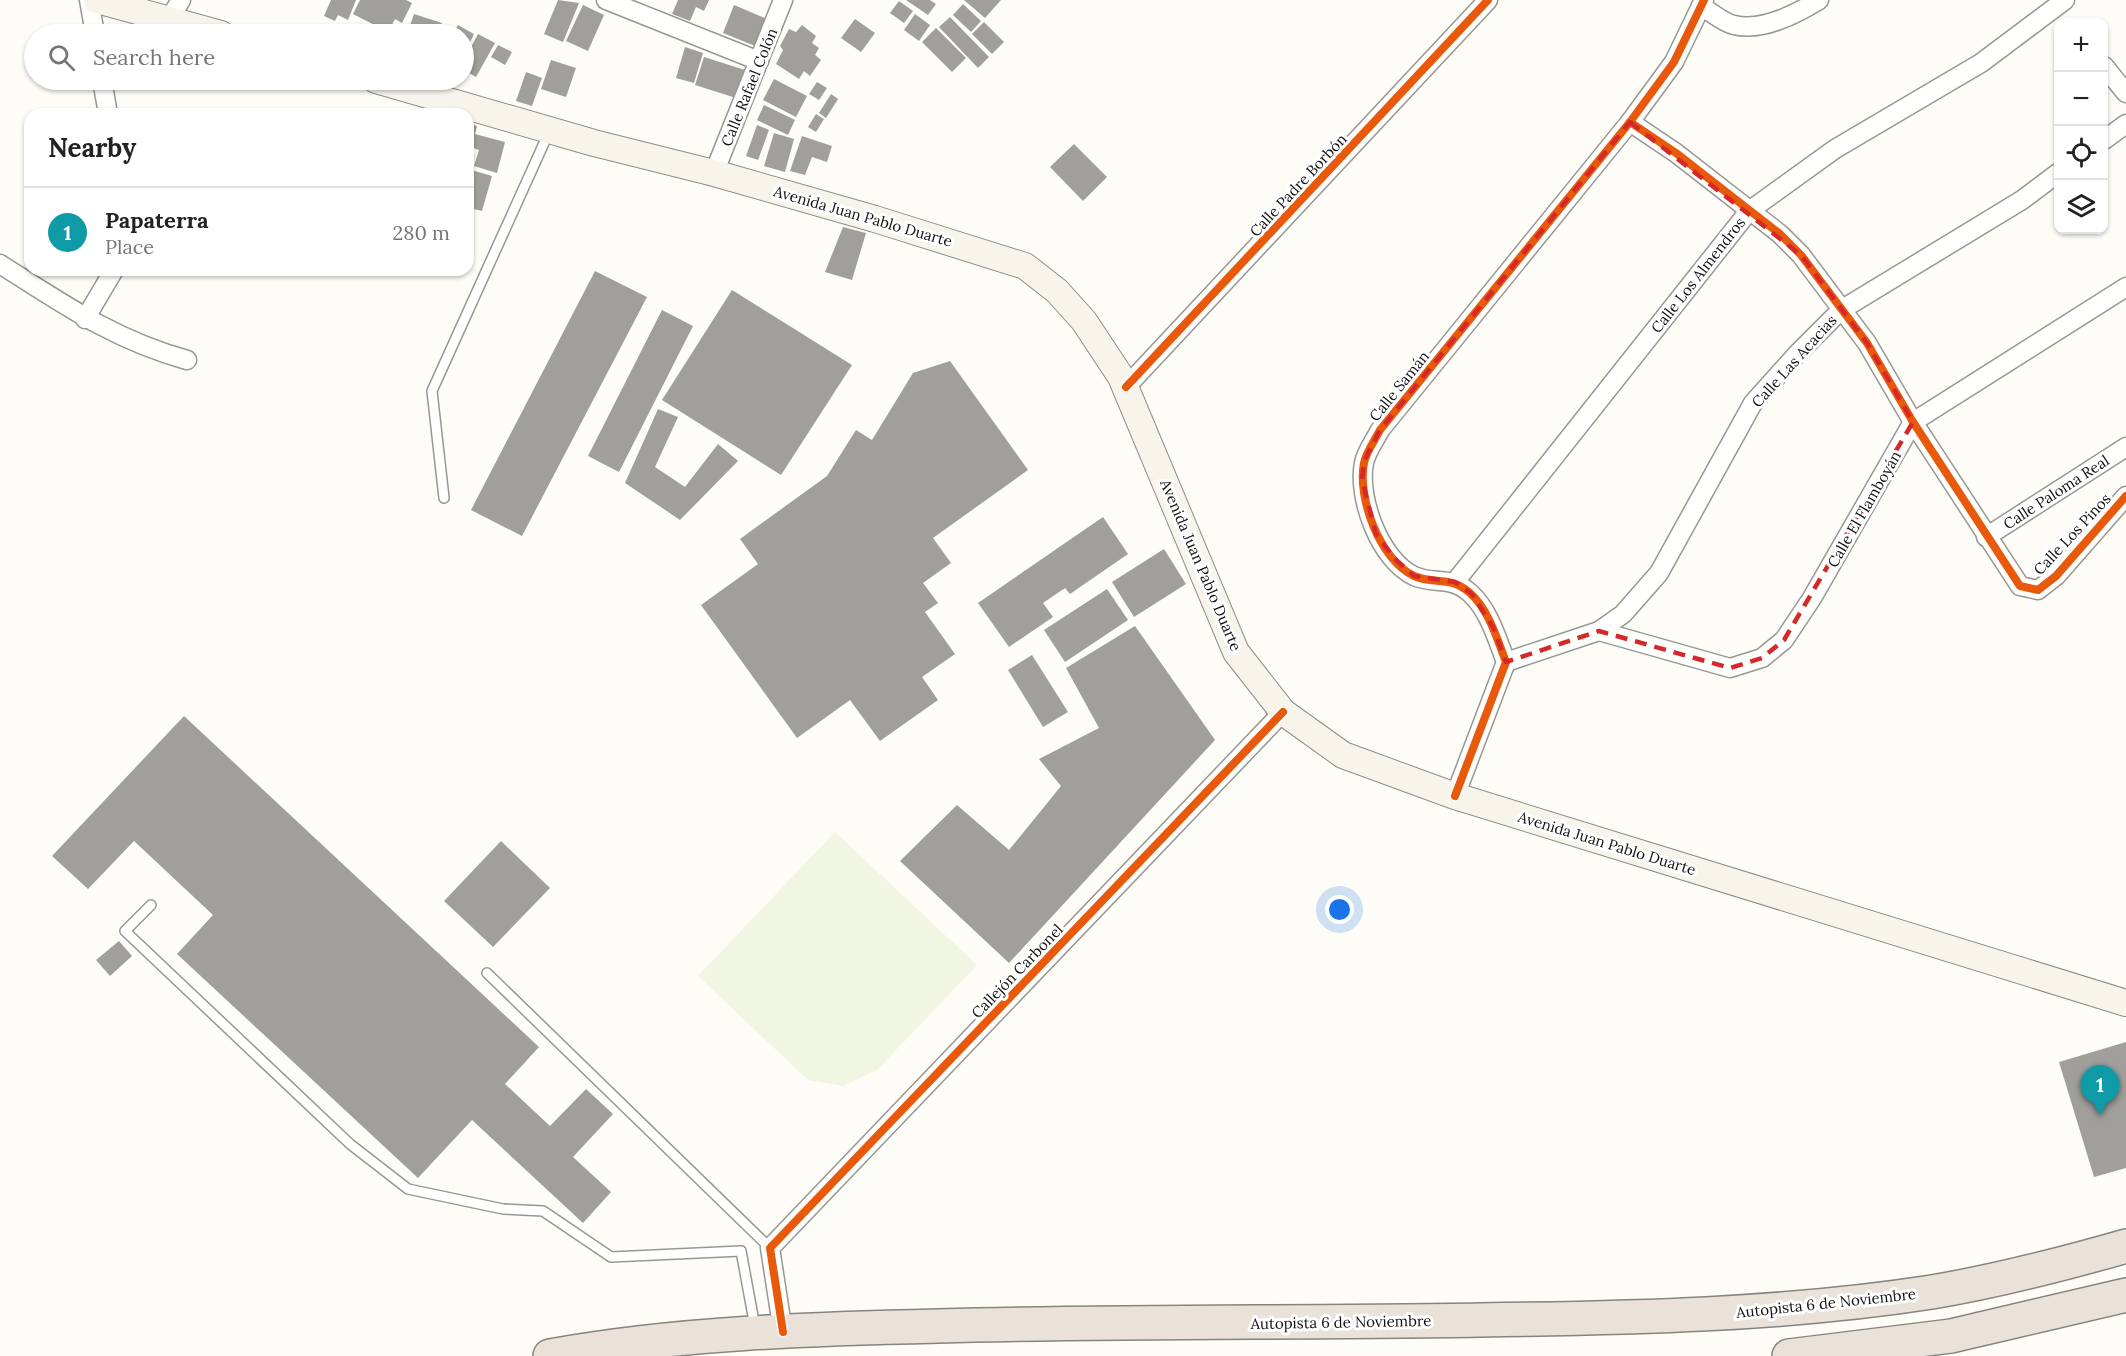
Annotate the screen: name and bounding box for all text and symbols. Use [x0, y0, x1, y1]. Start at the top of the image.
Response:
map controls [2054, 18, 2108, 234]
button: + [2054, 18, 2108, 72]
search box [24, 24, 474, 90]
street label: Calle Rafael Colón [717, 25, 781, 149]
icon: search [45, 41, 78, 74]
text: Search here [93, 43, 215, 71]
button: − [2054, 72, 2108, 126]
button: locate [2054, 126, 2108, 180]
street label: Calle Padre Borbón [1245, 130, 1351, 240]
text: Nearby [48, 131, 136, 164]
button: layers [2054, 180, 2108, 234]
street label: Avenida Juan Pablo Duarte [771, 181, 954, 251]
text: Papaterra [105, 206, 209, 234]
street label: Calle Los Almendros [1647, 213, 1749, 337]
text: 1 [63, 220, 72, 245]
text: 280 m [392, 220, 450, 245]
text: Place [105, 234, 154, 259]
street label: Calle Las Acacias [1747, 311, 1841, 411]
street label: Calle Samán [1365, 347, 1433, 425]
street label: Calle El Flamboyán [1823, 447, 1905, 571]
street label: Calle Paloma Real [2000, 451, 2112, 533]
street label: Avenida Juan Pablo Duarte [1156, 475, 1246, 654]
street label: Calle Los Pinos [2029, 489, 2115, 579]
street label: Avenida Juan Pablo Duarte [1515, 807, 1698, 879]
your location [1325, 895, 1354, 924]
street label: Callejón Carbonel [967, 920, 1067, 1022]
pin: 1 [2080, 1066, 2120, 1115]
street label: Autopista 6 de Noviembre [1734, 1284, 1917, 1322]
street label: Autopista 6 de Noviembre [1249, 1311, 1432, 1333]

